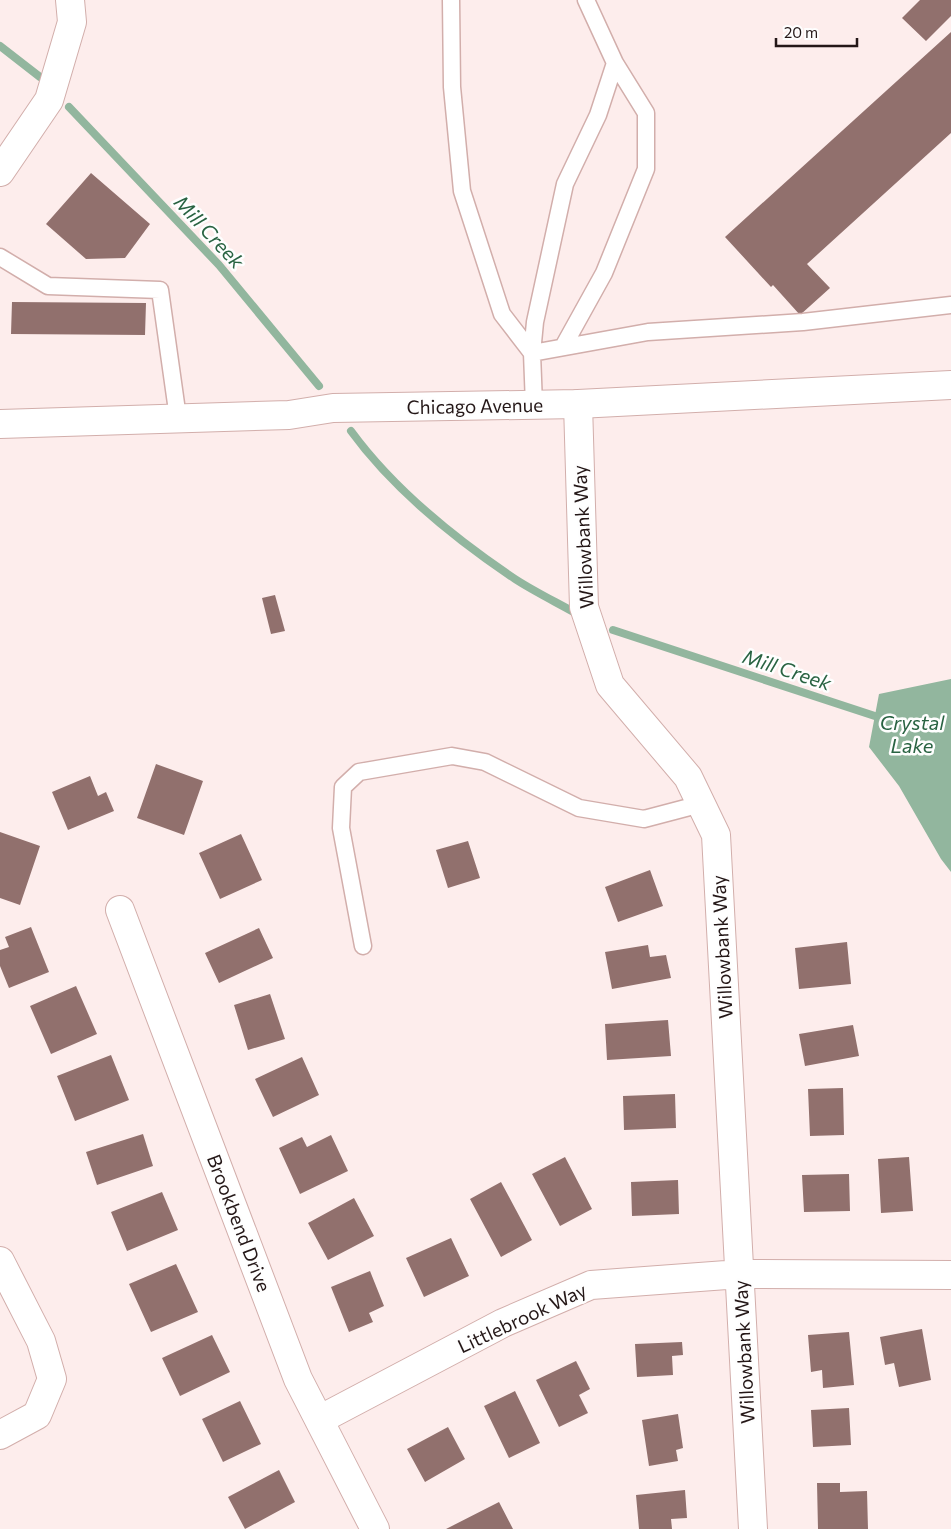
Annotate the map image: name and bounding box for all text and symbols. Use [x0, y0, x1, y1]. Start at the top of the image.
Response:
scale bar [776, 15, 857, 47]
text: 20 m [784, 23, 818, 41]
water label: Mill Creek [170, 190, 251, 274]
street label: Chicago Avenue [407, 393, 543, 418]
street label: Willowbank Way [567, 464, 598, 610]
water label: Mill Creek [740, 643, 836, 695]
water label: Crystal Lake [880, 710, 945, 757]
street label: Willowbank Way [706, 874, 737, 1020]
street label: Brookbend Drive [203, 1151, 276, 1295]
street label: Littlebrook Way [454, 1278, 590, 1357]
street label: Willowbank Way [728, 1279, 759, 1425]

